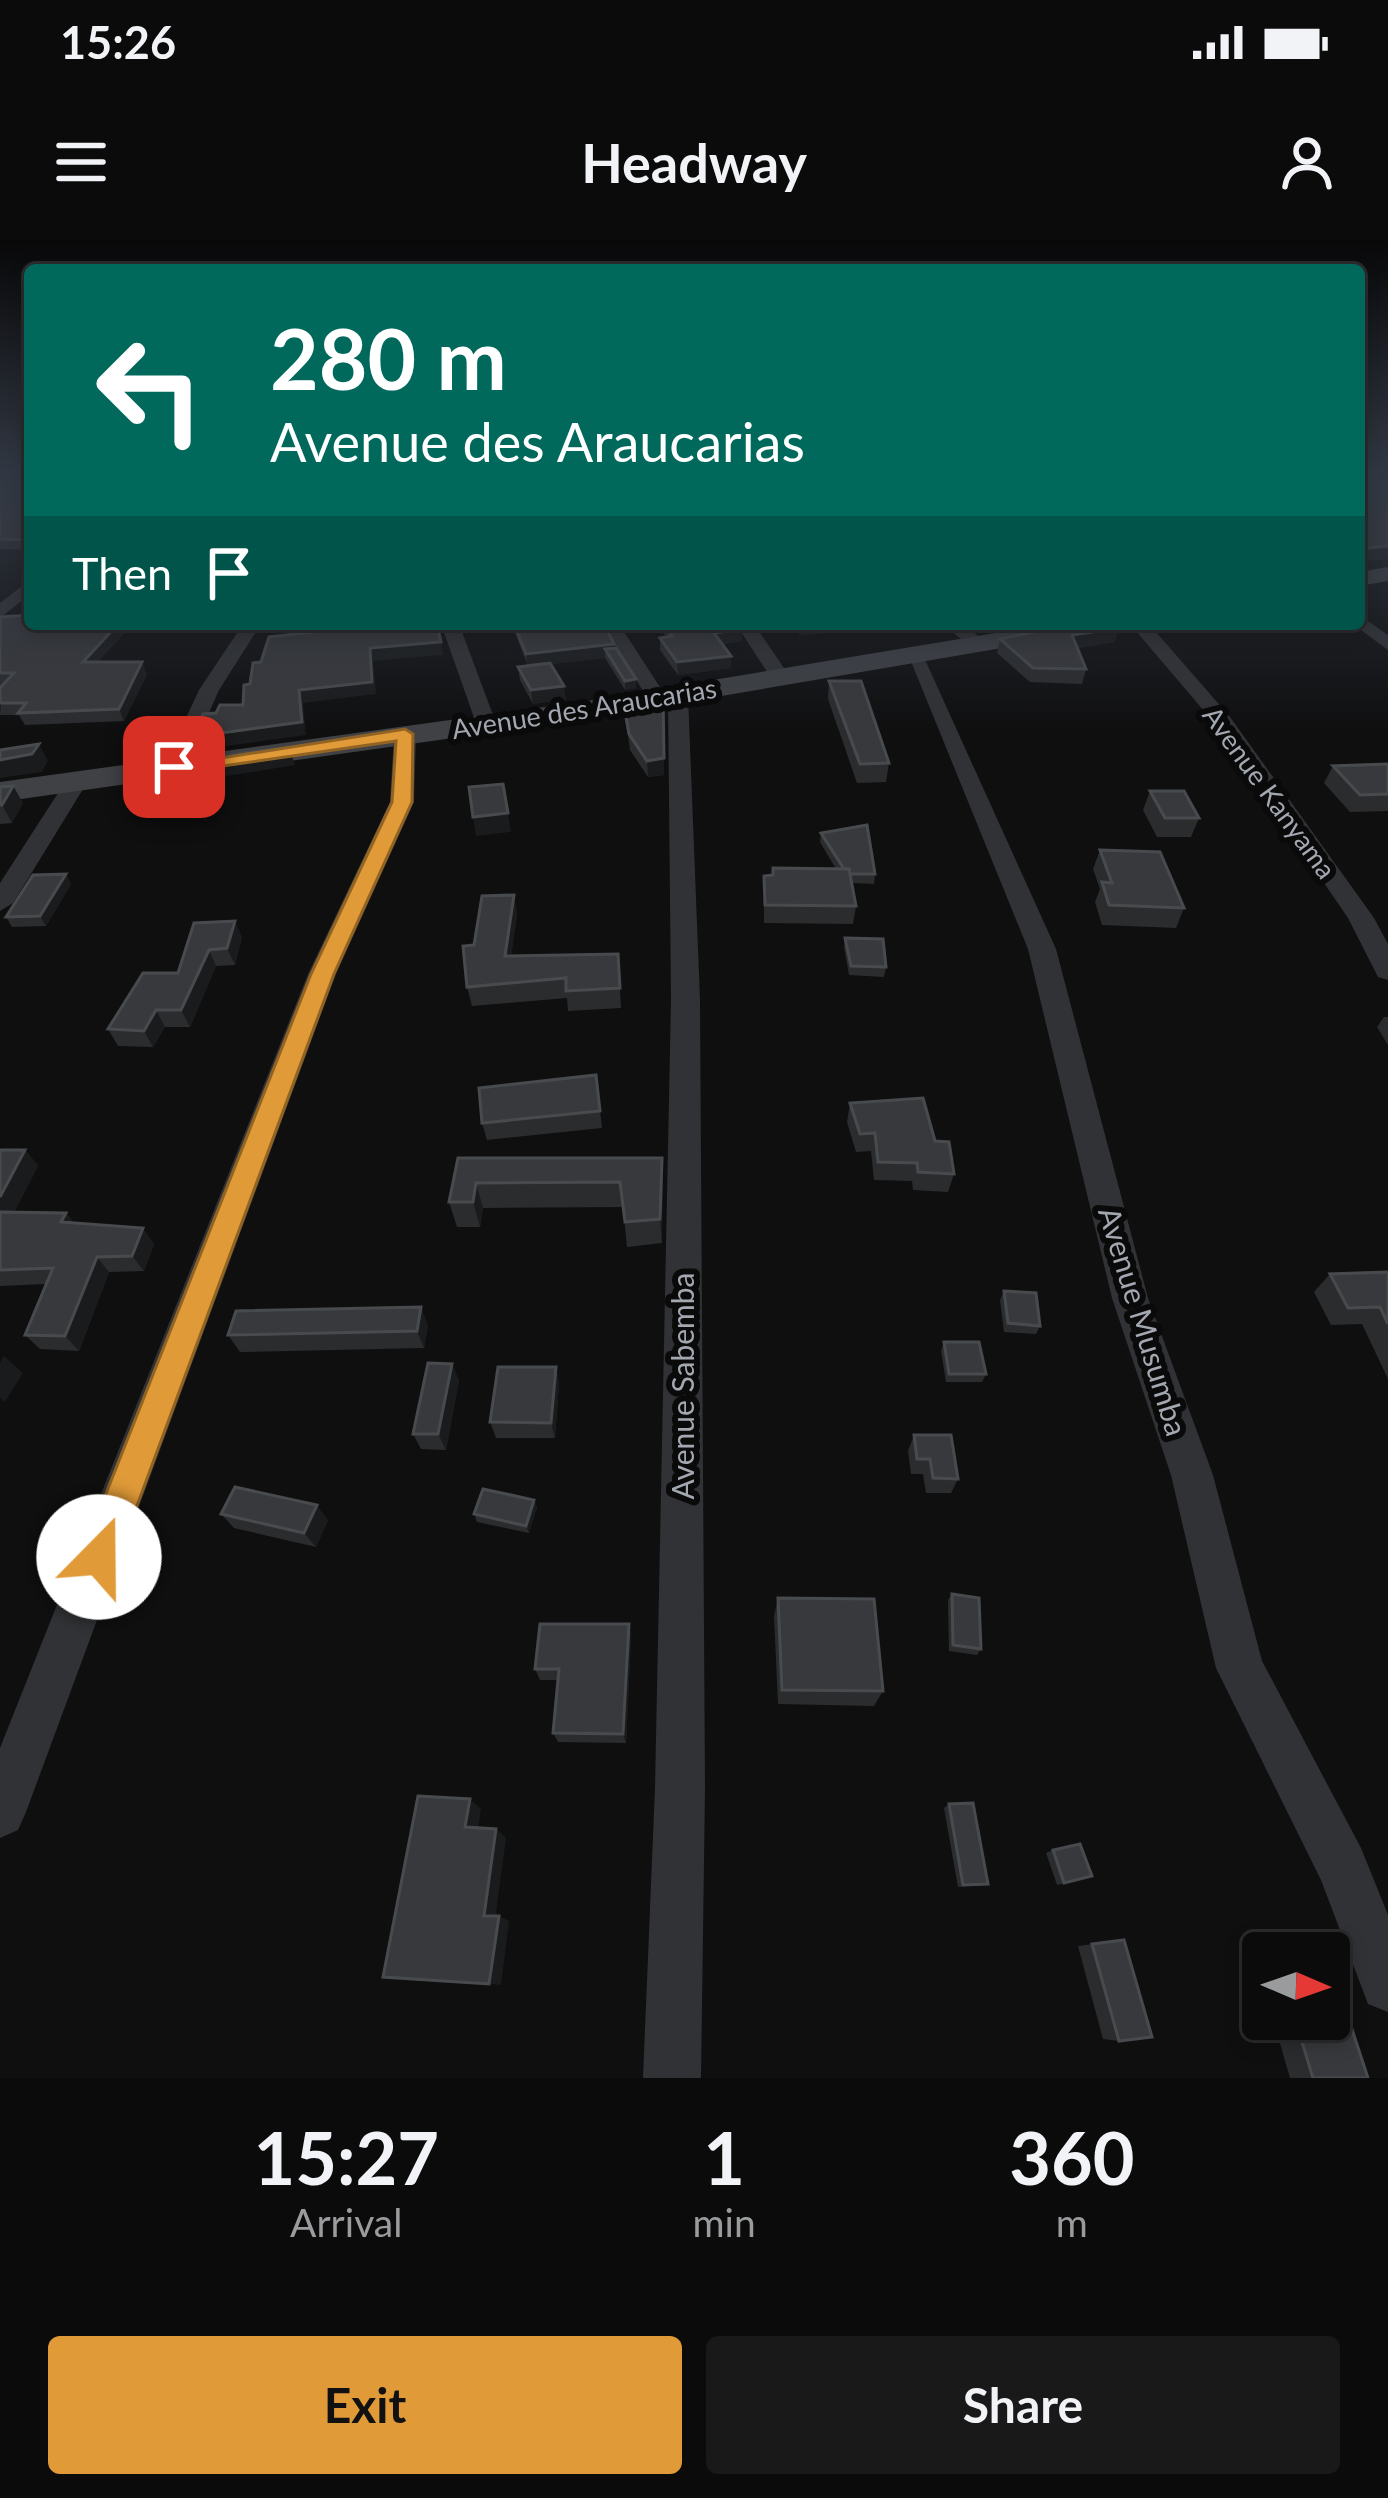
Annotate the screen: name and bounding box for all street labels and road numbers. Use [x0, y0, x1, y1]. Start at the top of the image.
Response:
street label: Avenue des Araucarias [449, 671, 719, 745]
street label: Avenue Kanyama [1196, 699, 1344, 885]
street label: Avenue Musumba [1092, 1202, 1196, 1440]
street label: Avenue Sabemba [664, 1273, 700, 1500]

